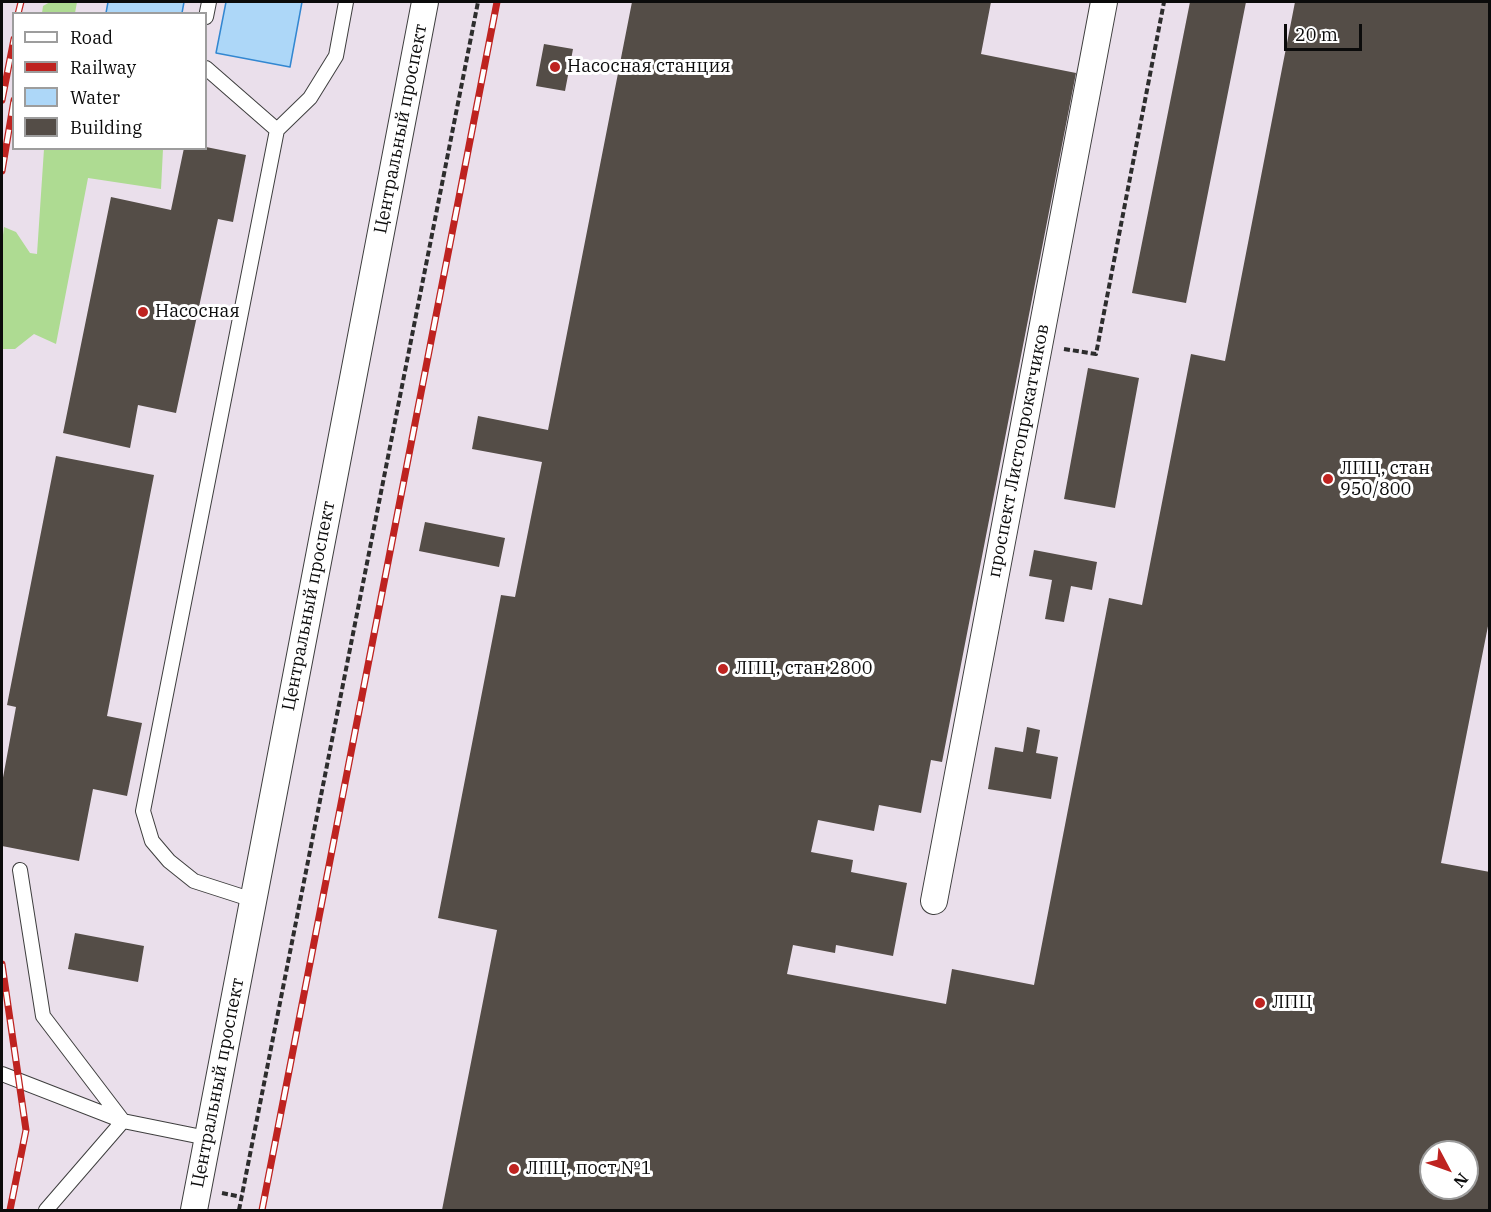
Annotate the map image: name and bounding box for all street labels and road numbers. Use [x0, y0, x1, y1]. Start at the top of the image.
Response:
street label: Центральный проспект [370, 22, 432, 236]
street label: проспект Листопрокатчиков [984, 322, 1054, 580]
street label: Центральный проспект [278, 499, 340, 713]
street label: Центральный проспект [187, 976, 249, 1190]

